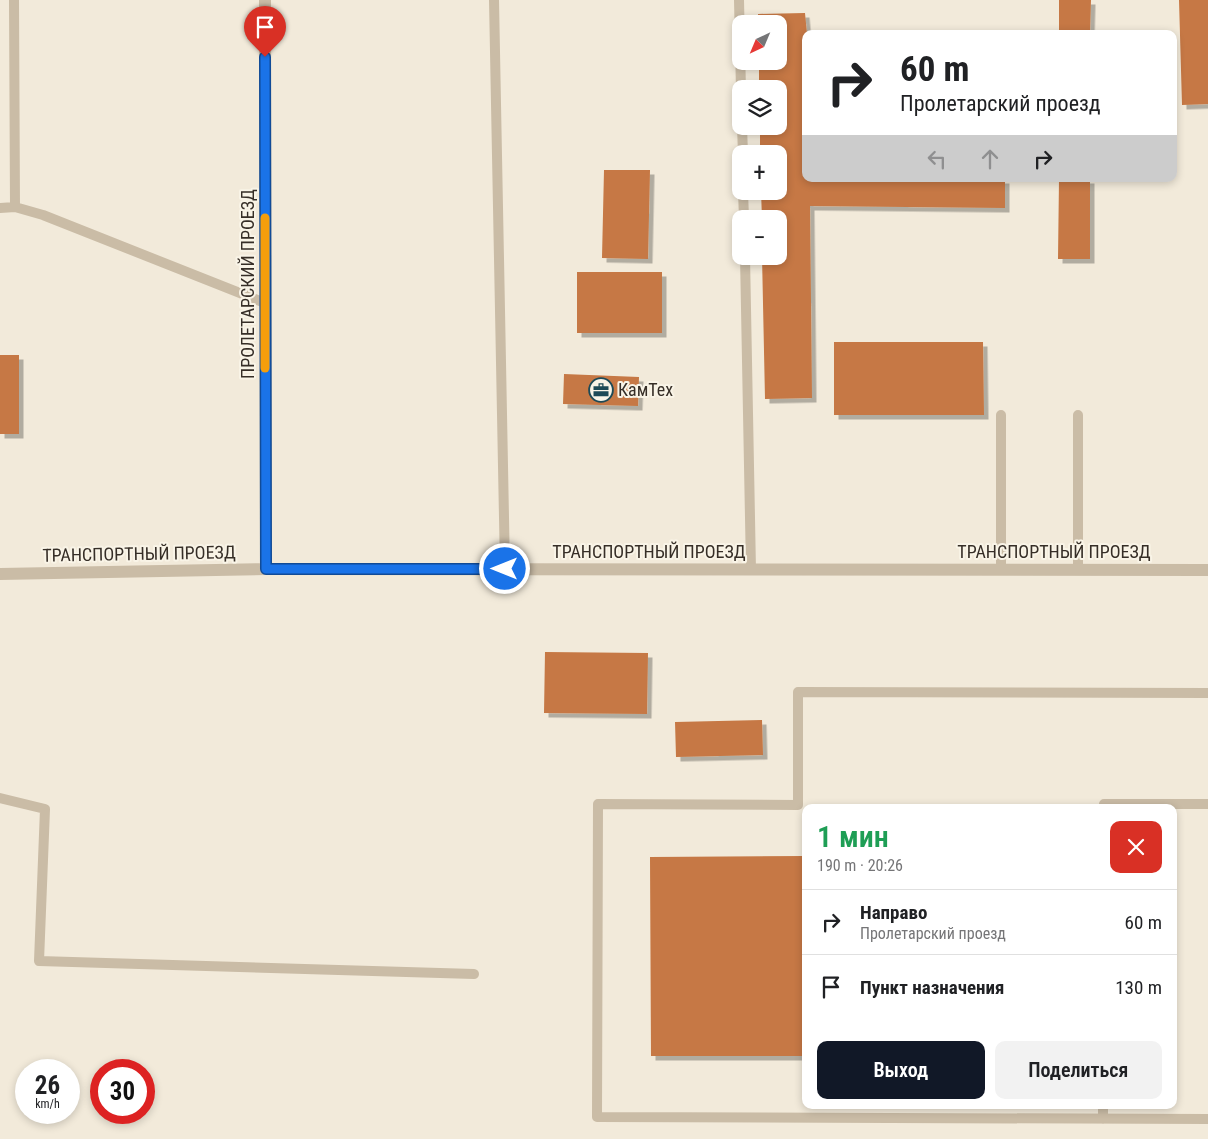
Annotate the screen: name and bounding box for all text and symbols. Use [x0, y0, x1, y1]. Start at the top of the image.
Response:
pin [244, 6, 286, 57]
icon: arrive [251, 13, 279, 41]
north arrow [732, 15, 788, 70]
map controls [732, 15, 787, 265]
text: 60 m [900, 49, 969, 90]
icon: right [817, 50, 882, 115]
button: layers [732, 80, 787, 135]
text: Пролетарский проезд [900, 91, 1101, 116]
button: + [732, 145, 787, 200]
icon: left [923, 145, 951, 173]
icon: ahead [976, 145, 1004, 173]
icon: right [1029, 145, 1057, 173]
street label: ПРОЛЕТАРСКИЙ ПРОЕЗД [237, 189, 258, 379]
button: − [732, 210, 787, 265]
office icon: КамТех [588, 377, 614, 403]
place label: КамТех [618, 379, 673, 400]
street label: ТРАНСПОРТНЫЙ ПРОЕЗД [42, 541, 236, 566]
street label: ТРАНСПОРТНЫЙ ПРОЕЗД [552, 541, 746, 562]
street label: ТРАНСПОРТНЫЙ ПРОЕЗД [957, 541, 1151, 562]
position arrow [478, 542, 530, 594]
text: 1 мин [817, 819, 889, 854]
button: close [1110, 821, 1162, 873]
text: 190 m · 20:26 [817, 856, 903, 875]
text: Направо [860, 901, 927, 924]
icon: right [817, 908, 845, 936]
text: 60 m [1125, 911, 1162, 934]
text: Пролетарский проезд [860, 924, 1006, 943]
icon: arrive [817, 973, 845, 1001]
text: Пункт назначения [860, 976, 1004, 999]
text: 130 m [1115, 976, 1162, 999]
button: Выход [817, 1041, 985, 1099]
button: Поделиться [995, 1041, 1162, 1099]
speed limit sign: 30 [90, 1059, 155, 1124]
text: 26 [35, 1071, 60, 1100]
text: km/h [35, 1097, 60, 1111]

